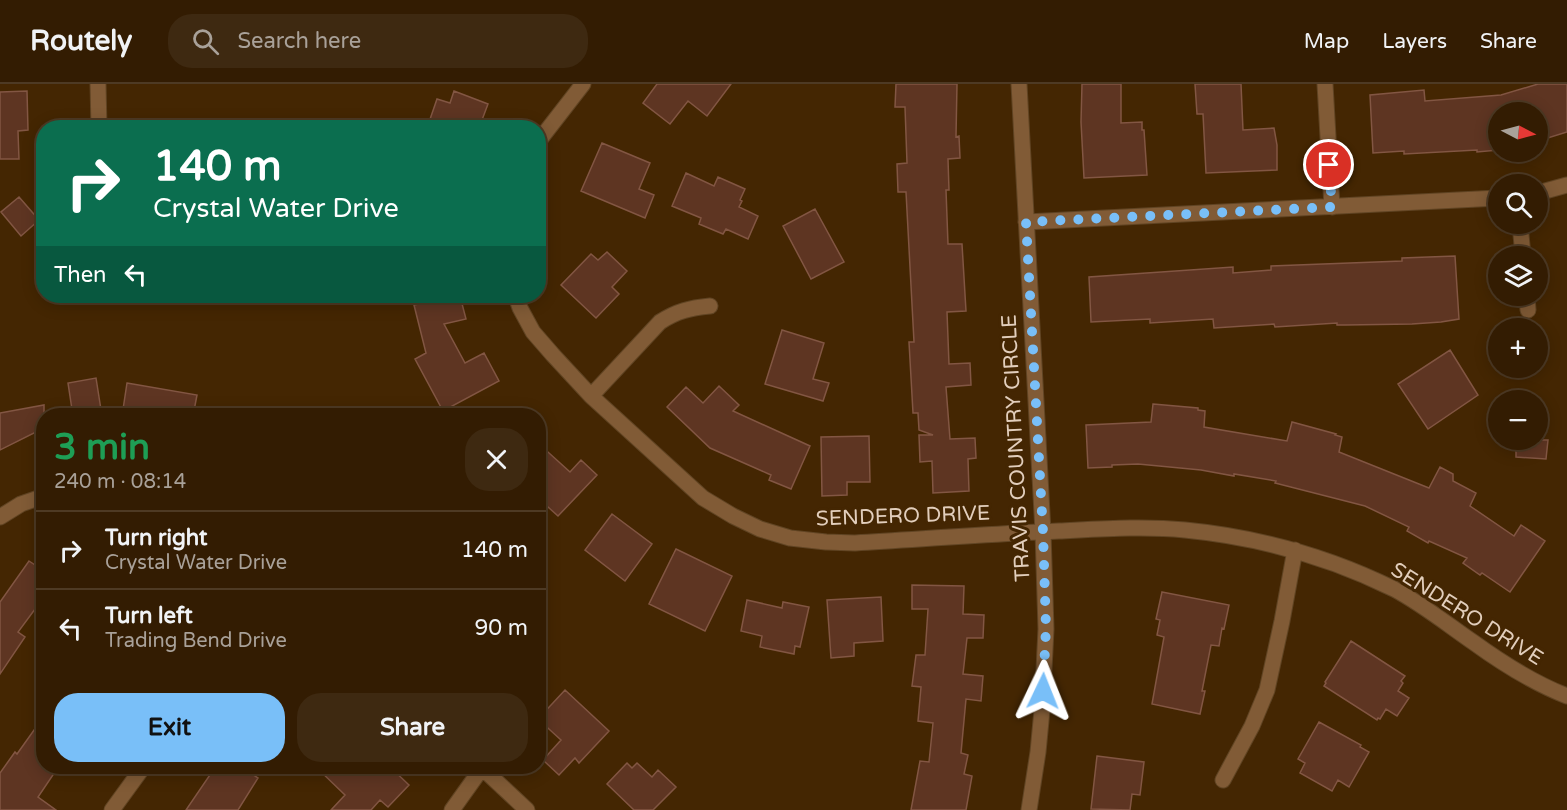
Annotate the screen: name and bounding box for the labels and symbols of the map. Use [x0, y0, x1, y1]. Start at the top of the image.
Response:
north arrow [1488, 102, 1548, 162]
pin [1303, 139, 1354, 190]
street label: TRAVIS COUNTRY CIRCLE [997, 314, 1035, 582]
street label: SENDERO DRIVE [815, 500, 991, 532]
street label: SENDERO DRIVE [1386, 557, 1548, 671]
position arrow [1011, 659, 1075, 723]

